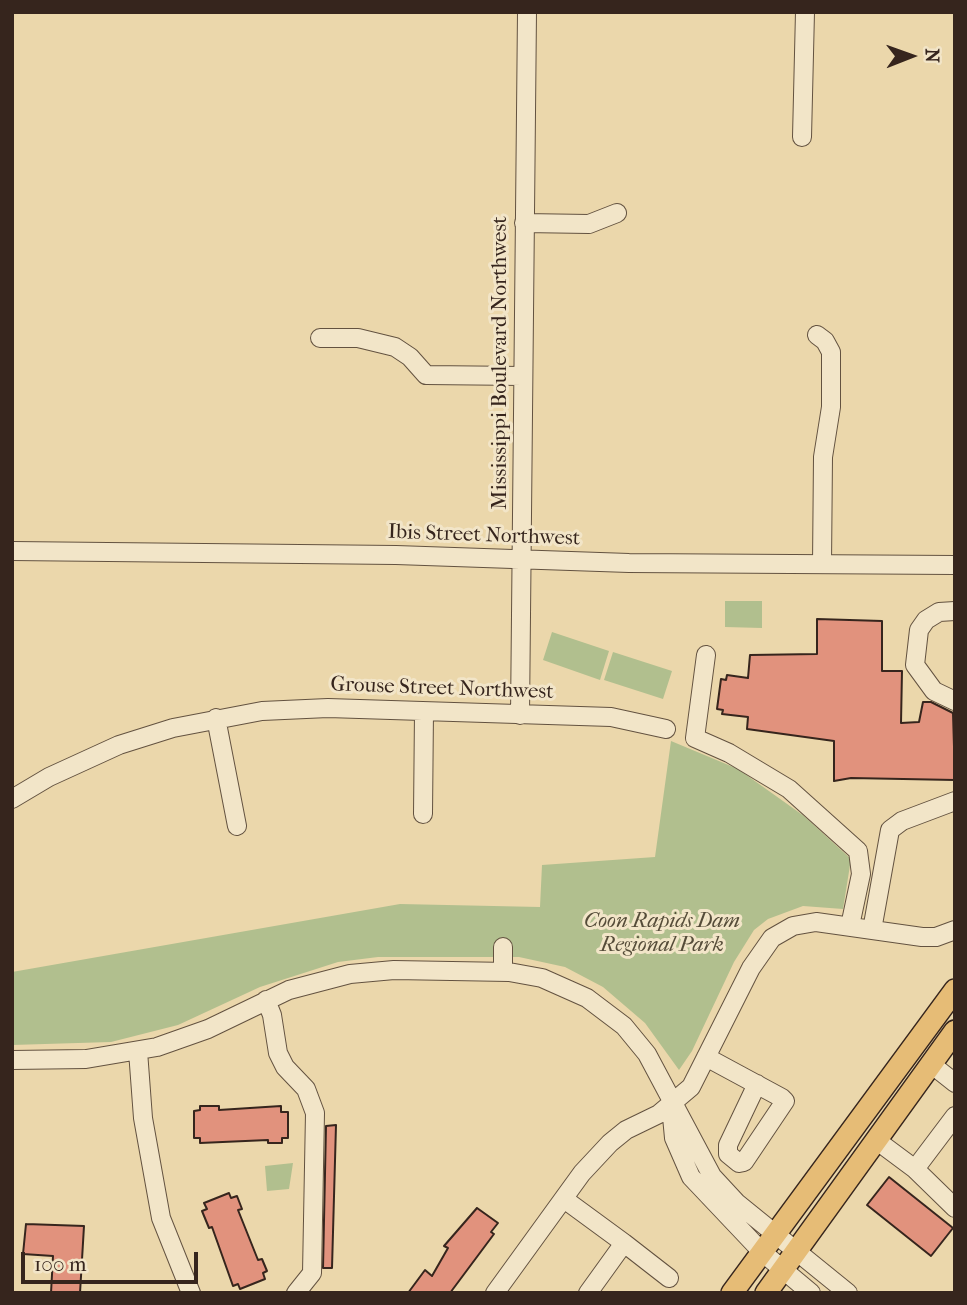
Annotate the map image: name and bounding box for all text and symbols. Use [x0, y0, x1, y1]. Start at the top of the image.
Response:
north arrow [876, 21, 946, 91]
text: N [921, 48, 943, 63]
street label: Mississippi Boulevard Northwest [488, 216, 514, 510]
street label: Ibis Street Northwest [387, 520, 581, 552]
street label: Grouse Street Northwest [330, 673, 554, 705]
park label: Coon Rapids Dam Regional Park [584, 909, 740, 959]
scale bar [24, 1238, 201, 1282]
text: 100 m [34, 1252, 87, 1276]

